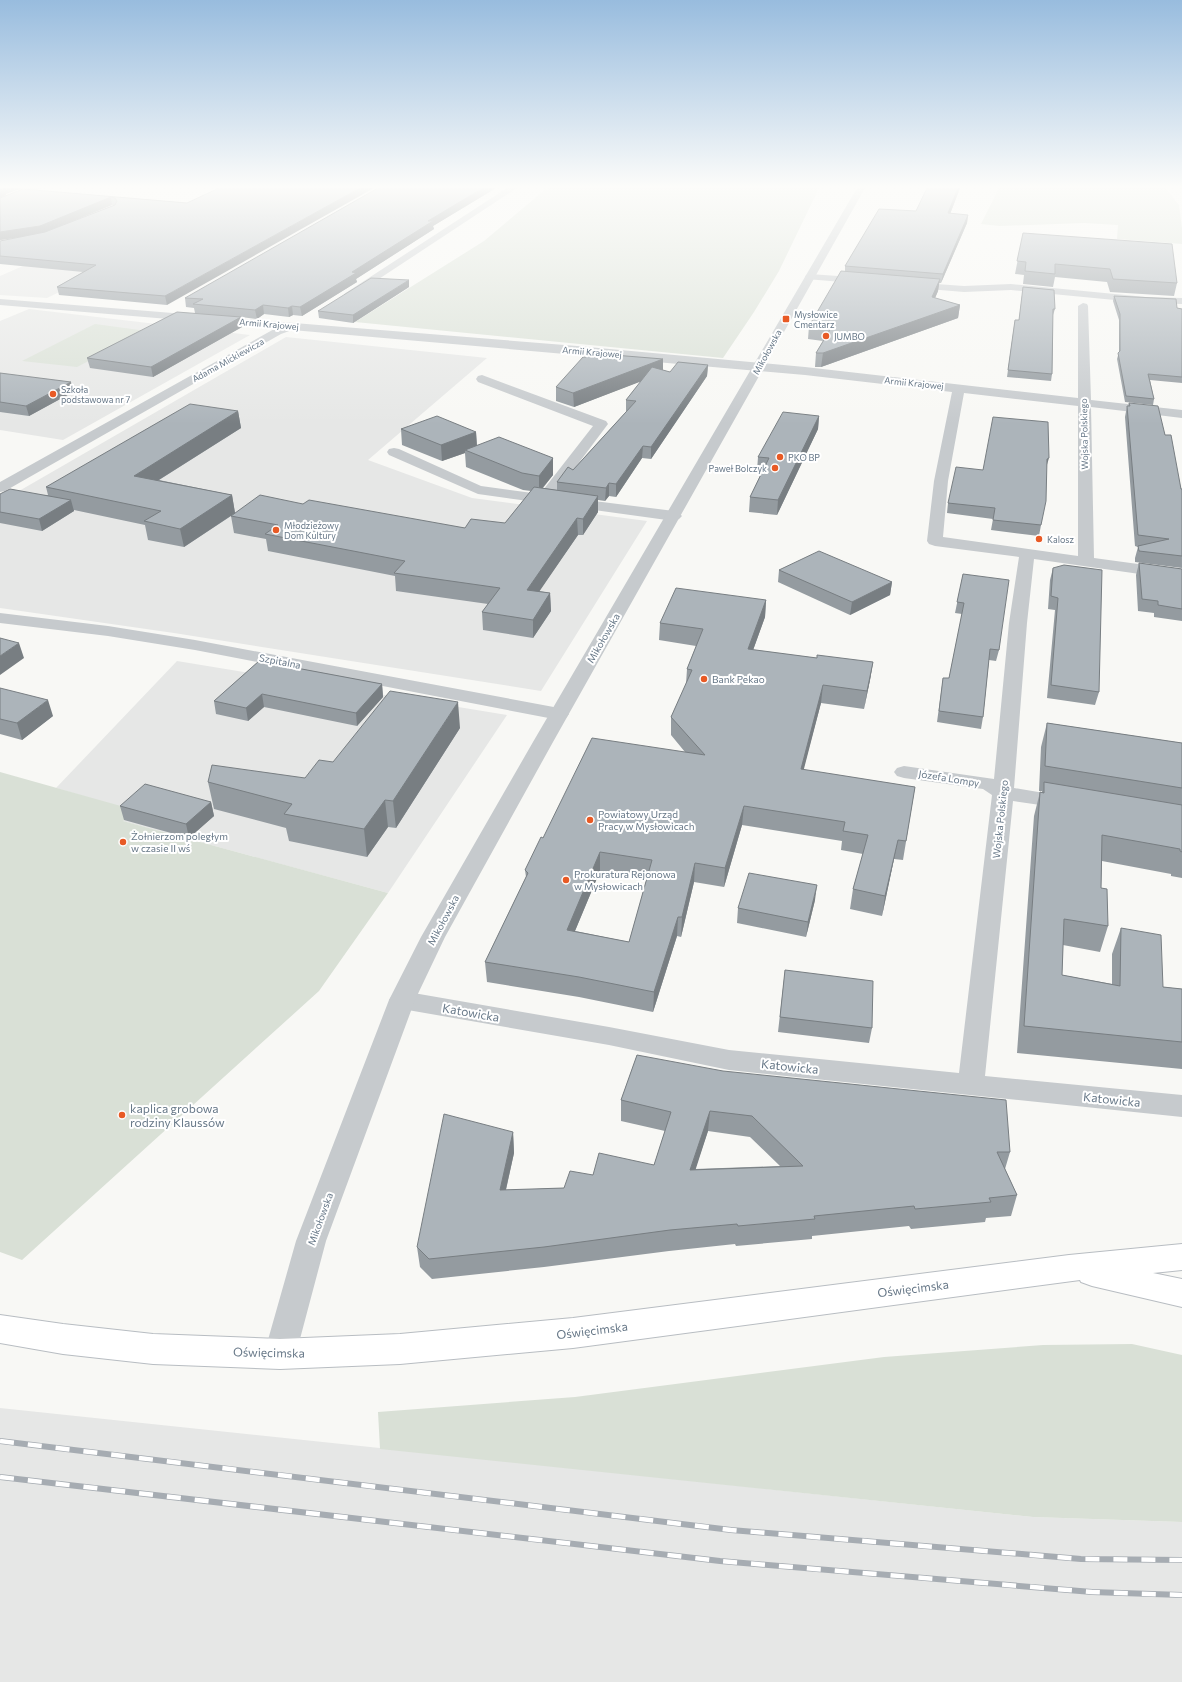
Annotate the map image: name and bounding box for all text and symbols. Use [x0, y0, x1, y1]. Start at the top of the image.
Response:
place label: Mysłowice Cmentarz [794, 309, 838, 330]
marker: Mysłowice Cmentarz [781, 314, 791, 324]
street label: Armii Krajowej [239, 316, 299, 332]
street label: Mikołowska [750, 327, 784, 376]
marker: JUMBO [821, 331, 831, 341]
place label: JUMBO [834, 331, 865, 342]
street label: Adama Mickiewicza [190, 336, 266, 384]
street label: Armii Krajowej [562, 344, 622, 360]
street label: Armii Krajowej [884, 374, 944, 392]
place label: Szkoła podstawowa nr 7 [61, 384, 131, 405]
marker: Szkoła podstawowa nr 7 [48, 389, 58, 399]
street label: Wojska Polskiego [1078, 398, 1090, 470]
marker: PKO BP [775, 452, 785, 462]
place label: PKO BP [788, 452, 820, 463]
place label: Paweł Bolczyk [709, 463, 767, 474]
marker: Paweł Bolczyk [770, 463, 780, 473]
place label: Młodzieżowy Dom Kultury [284, 520, 339, 541]
marker: Młodzieżowy Dom Kultury [271, 525, 281, 535]
marker: Kalosz [1034, 534, 1044, 544]
place label: Kalosz [1047, 534, 1074, 545]
street label: Mikołowska [584, 611, 622, 665]
street label: Szpitalna [258, 651, 302, 671]
place label: Bank Pekao [712, 673, 765, 685]
marker: Bank Pekao [699, 674, 709, 684]
street label: Józefa Lompy [918, 767, 980, 789]
street label: Wojska Polskiego [990, 779, 1010, 859]
place label: Powiatowy Urząd Pracy w Mysłowicach [598, 808, 695, 832]
marker: Powiatowy Urząd Pracy w Mysłowicach [585, 815, 595, 825]
place label: Żołnierzom poległym w czasie II wś [131, 830, 228, 854]
marker: Żołnierzom poległym w czasie II wś [118, 837, 128, 847]
place label: Prokuratura Rejonowa w Mysłowicach [574, 868, 676, 892]
marker: Prokuratura Rejonowa w Mysłowicach [561, 875, 571, 885]
street label: Mikołowska [425, 893, 461, 947]
street label: Katowicka [441, 1000, 501, 1024]
street label: Katowicka [761, 1056, 819, 1076]
street label: Katowicka [1083, 1089, 1141, 1109]
place label: kaplica grobowa rodziny Klaussów [130, 1101, 225, 1129]
marker: kaplica grobowa rodziny Klaussów [117, 1110, 127, 1120]
street label: Mikołowska [305, 1191, 335, 1247]
street label: Oświęcimska [876, 1277, 950, 1299]
street label: Oświęcimska [555, 1319, 629, 1341]
street label: Oświęcimska [233, 1344, 305, 1360]

